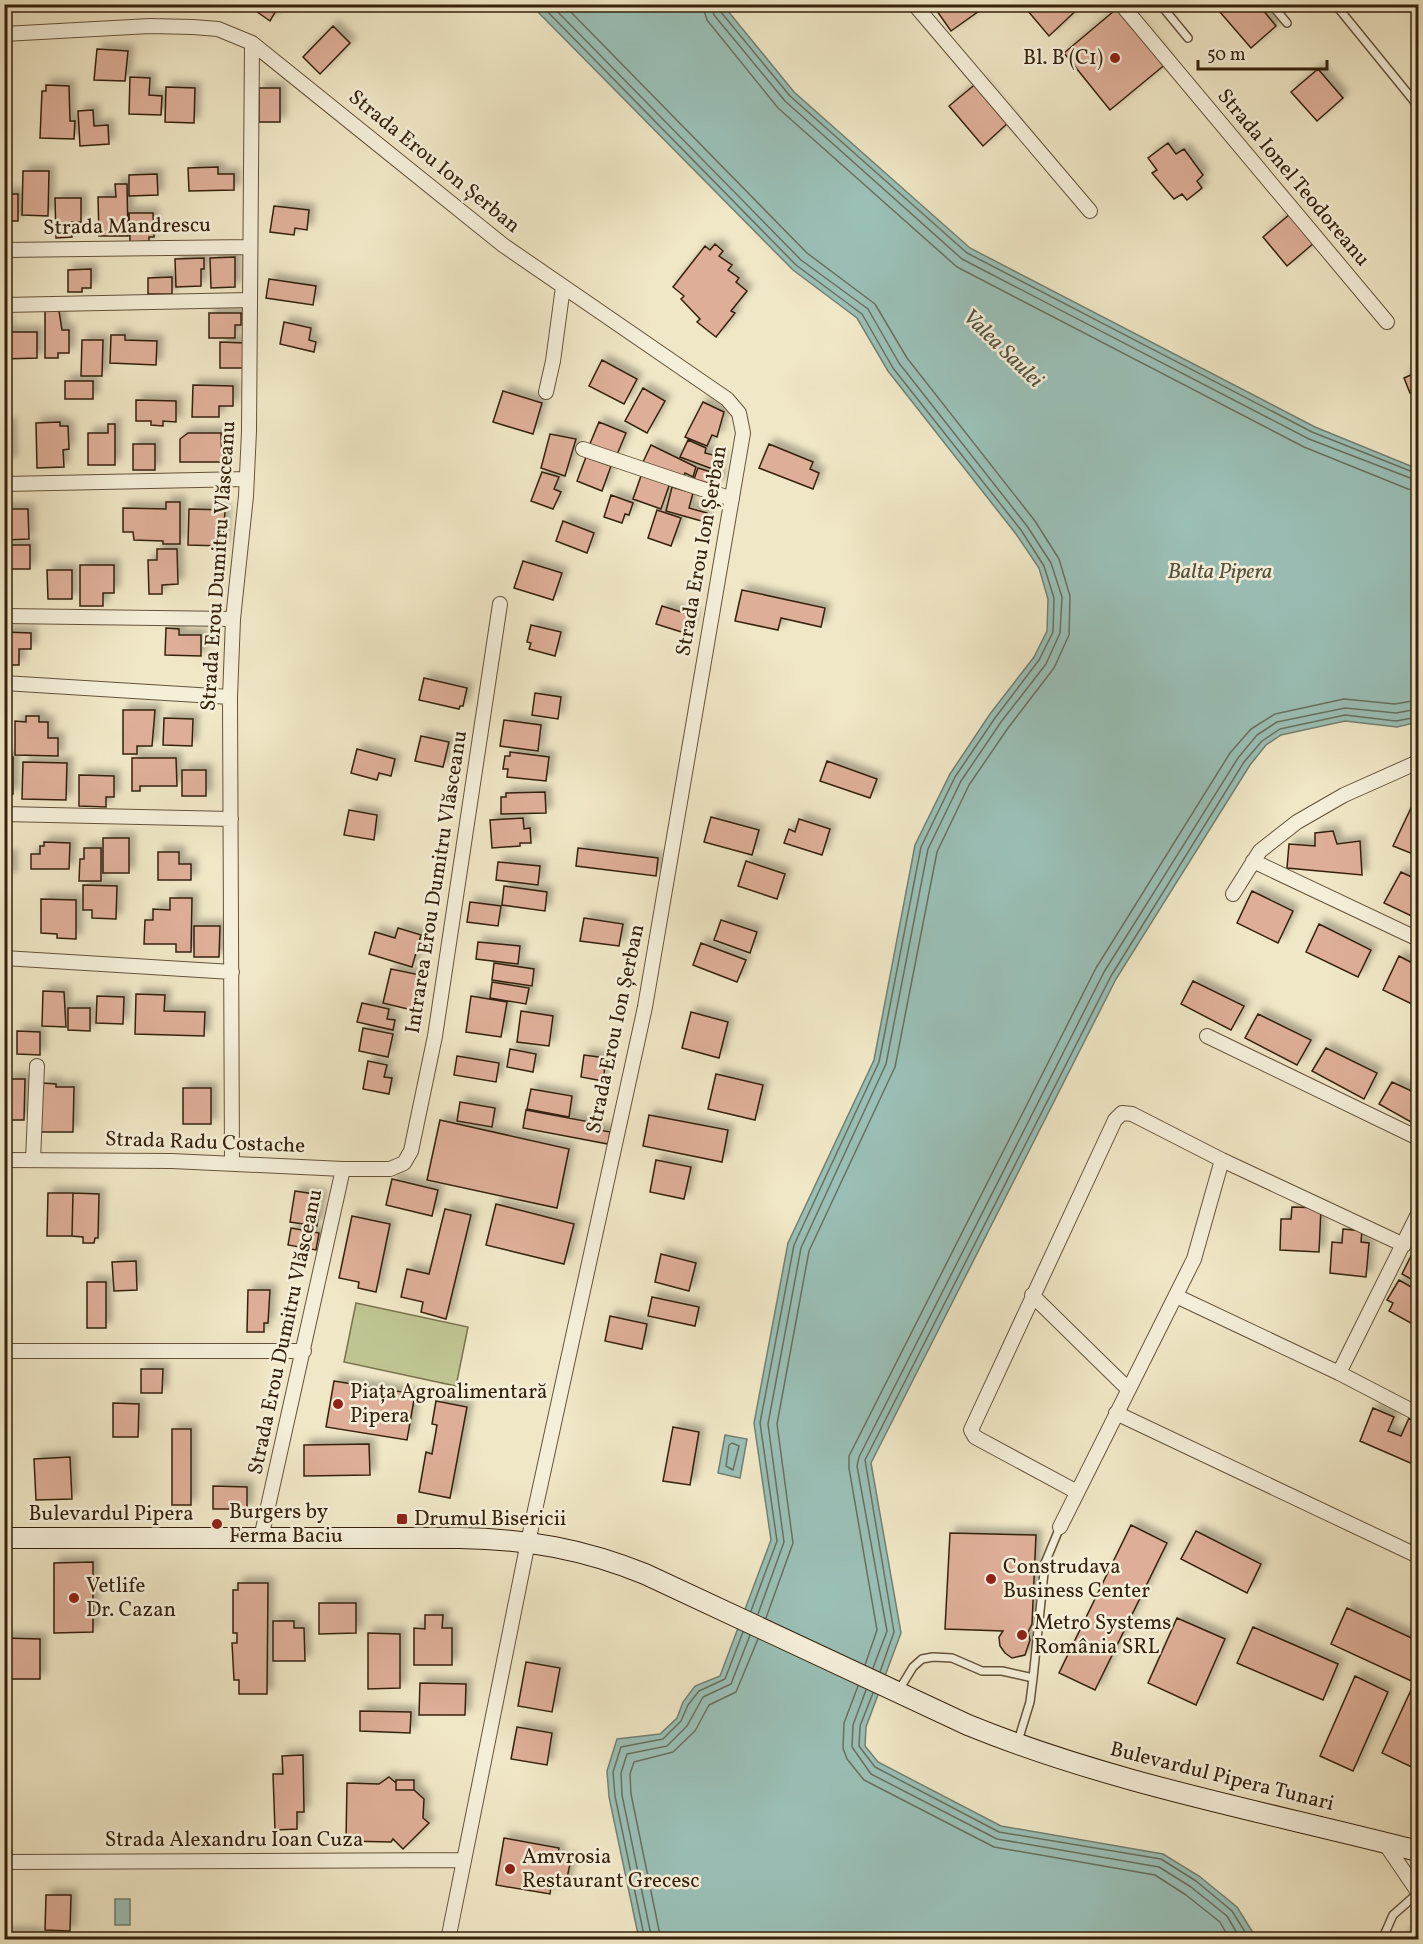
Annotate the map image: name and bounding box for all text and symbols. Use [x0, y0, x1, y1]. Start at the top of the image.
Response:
scale bar [1198, 33, 1327, 71]
text: 50 m [1207, 43, 1246, 68]
place label: Bl. B (C1) [1023, 44, 1103, 73]
marker: Bl. B (C1) [1108, 51, 1122, 65]
street label: Strada Ionel Teodoreanu [1210, 83, 1376, 273]
street label: Strada Erou Ion Șerban [342, 84, 526, 240]
street label: Strada Mandrescu [43, 211, 211, 243]
water label: Valea Saulei [955, 302, 1050, 396]
street label: Strada Erou Dumitru Vlăsceanu [194, 420, 244, 712]
street label: Strada Erou Ion Șerban [669, 443, 735, 659]
water label: Balta Pipera [1168, 557, 1272, 588]
street label: Intrarea Erou Dumitru Vlăsceanu [399, 728, 475, 1036]
street label: Strada Erou Ion Șerban [580, 922, 652, 1136]
street label: Strada Radu Costache [104, 1125, 306, 1161]
street label: Strada Erou Dumitru Vlăsceanu [242, 1187, 330, 1477]
place label: Piața Agroalimentară Pipera [350, 1378, 547, 1431]
marker: Piața Agroalimentară Pipera [331, 1397, 345, 1411]
place label: Burgers by Ferma Baciu [229, 1498, 343, 1551]
street label: Bulevardul Pipera [28, 1500, 194, 1529]
place label: Drumul Bisericii [414, 1505, 566, 1534]
marker: Drumul Bisericii [395, 1512, 409, 1526]
marker: Burgers by Ferma Baciu [210, 1517, 224, 1531]
place label: Construdava Business Center [1003, 1553, 1150, 1606]
place label: Vetlife Dr. Cazan [86, 1572, 176, 1625]
marker: Construdava Business Center [984, 1572, 998, 1586]
marker: Vetlife Dr. Cazan [67, 1591, 81, 1605]
place label: Metro Systems România SRL [1034, 1609, 1171, 1662]
marker: Metro Systems România SRL [1015, 1628, 1029, 1642]
street label: Bulevardul Pipera Tunari [1107, 1735, 1337, 1819]
street label: Strada Alexandru Ioan Cuza [105, 1826, 363, 1855]
place label: Amvrosia Restaurant Grecesc [522, 1843, 700, 1896]
marker: Amvrosia Restaurant Grecesc [503, 1862, 517, 1876]

